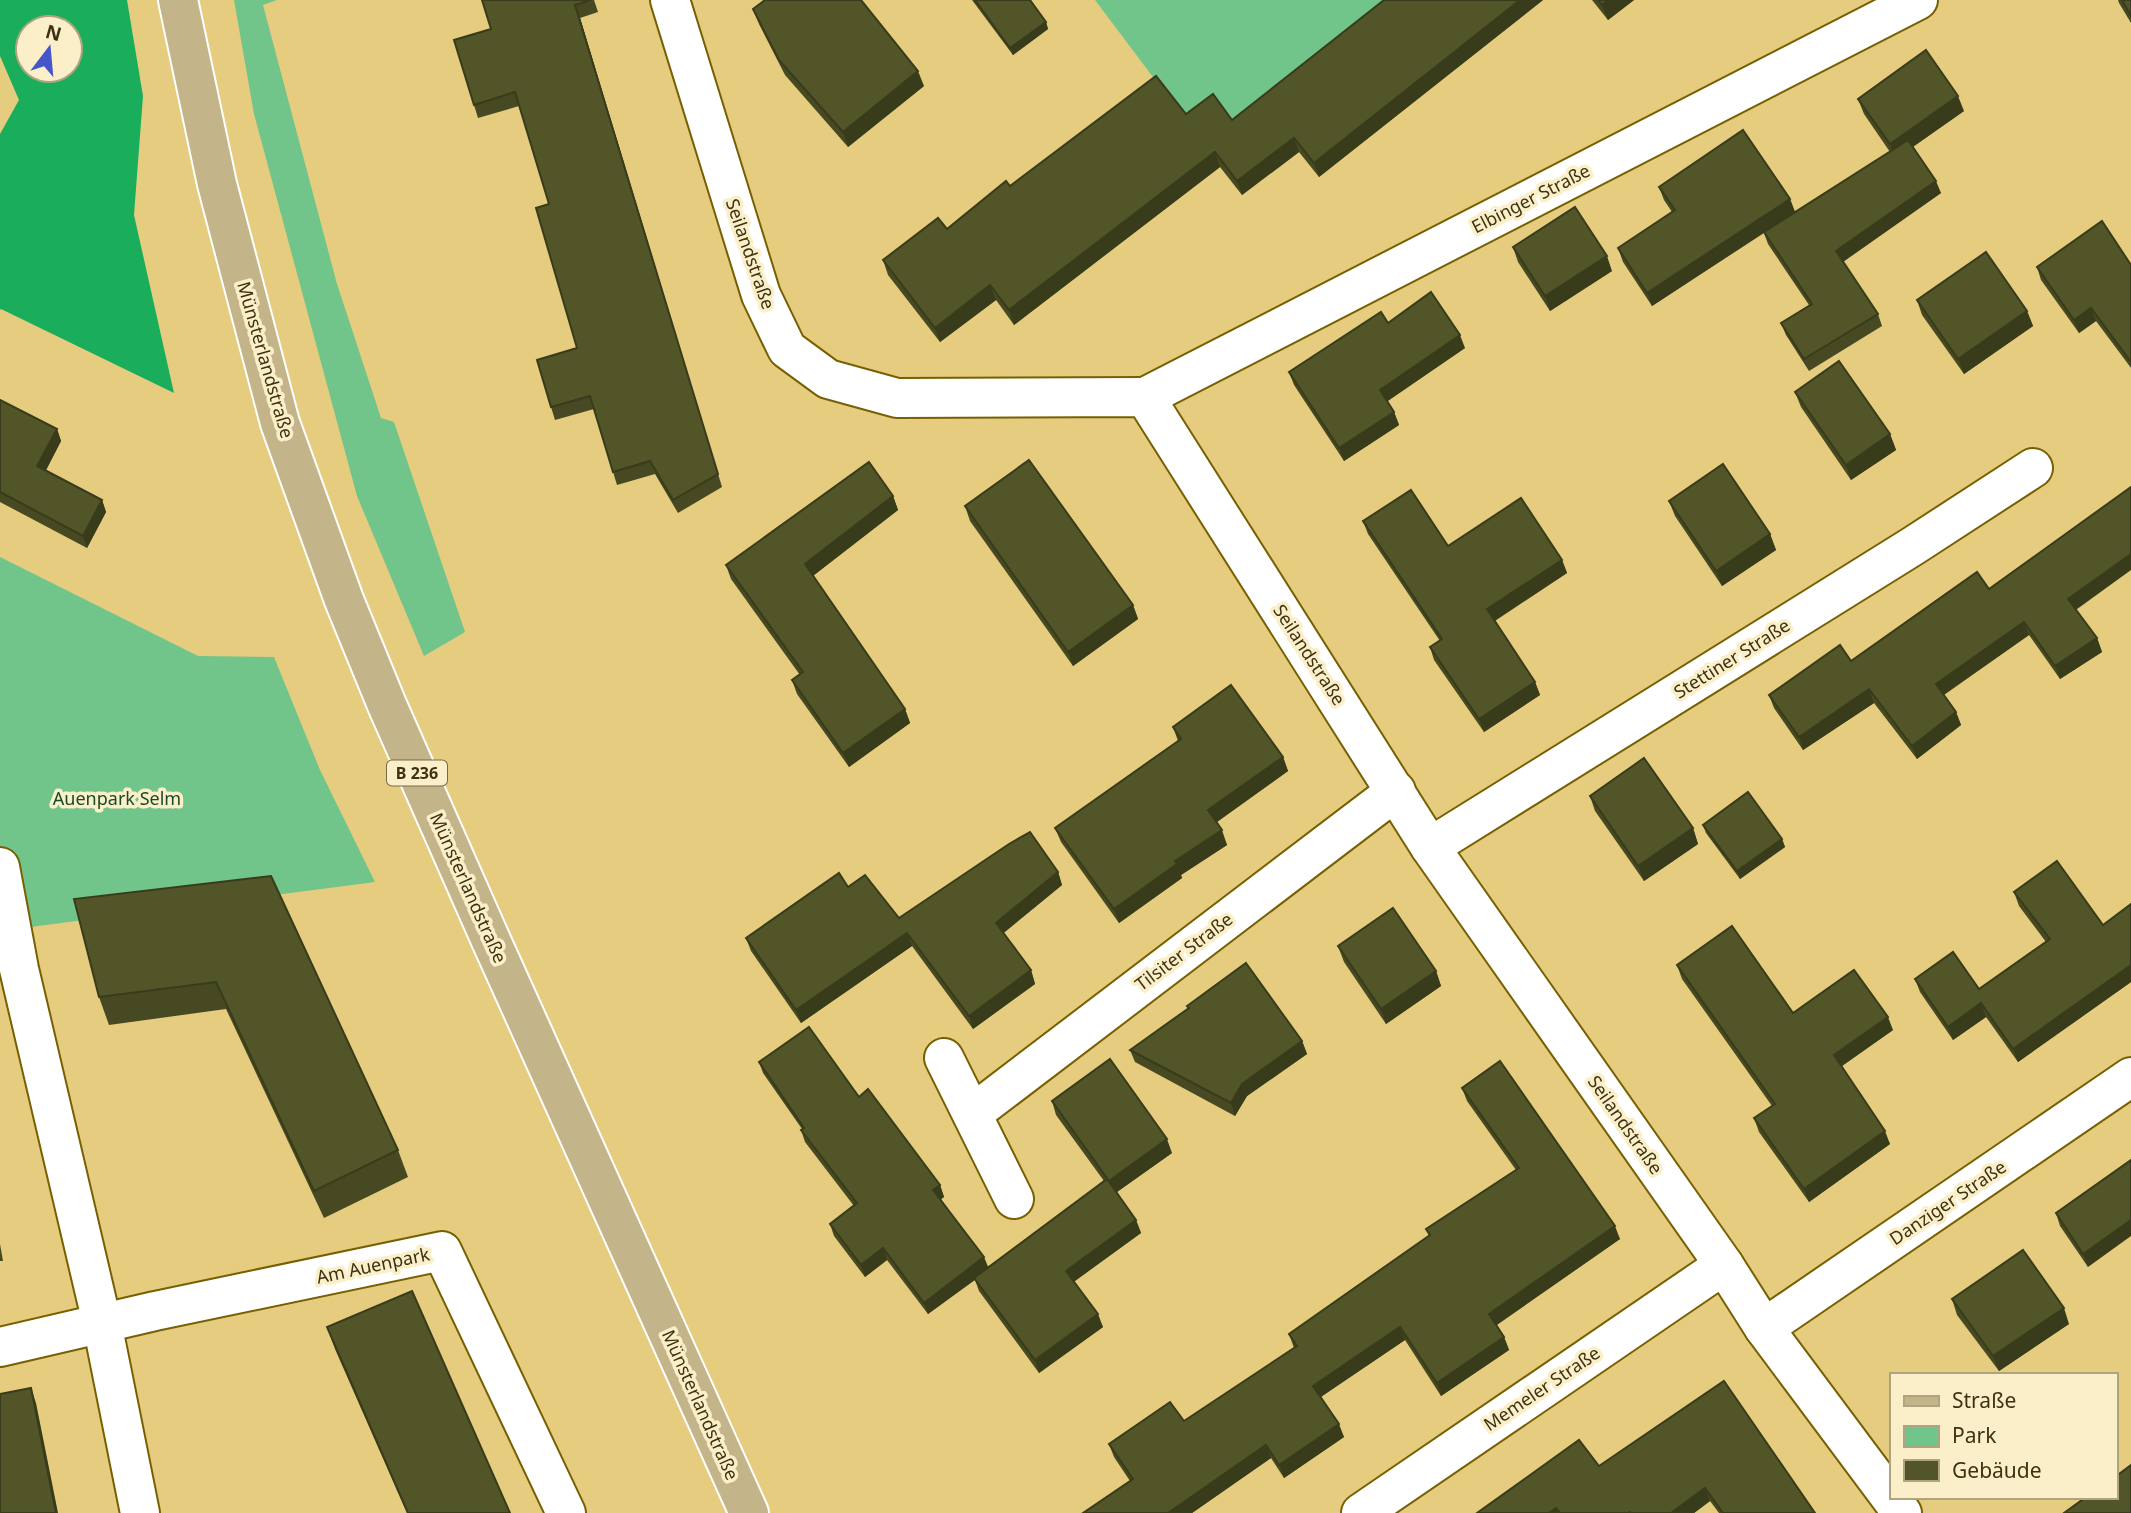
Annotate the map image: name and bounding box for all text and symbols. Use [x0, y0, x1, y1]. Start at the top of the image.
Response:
north arrow [14, 14, 84, 84]
text: N [43, 18, 65, 47]
street label: Elbinger Straße [1467, 158, 1594, 238]
street label: Seilandstraße [721, 195, 781, 312]
street label: Münsterlandstraße [232, 279, 300, 441]
street label: Seilandstraße [1268, 600, 1351, 709]
street label: Stettiner Straße [1669, 613, 1794, 703]
road number: B 236 [387, 760, 447, 786]
park label: Auenpark Selm [53, 786, 181, 810]
street label: Münsterlandstraße [425, 809, 513, 966]
street label: Tilsiter Straße [1130, 907, 1237, 996]
street label: Seilandstraße [1583, 1070, 1669, 1179]
street label: Danziger Straße [1884, 1154, 2010, 1250]
street label: Am Auenpark [314, 1241, 432, 1289]
street label: Münsterlandstraße [657, 1326, 745, 1483]
street label: Memeler Straße [1479, 1340, 1604, 1436]
legend [1890, 1373, 2117, 1499]
text: Straße [1952, 1386, 2016, 1414]
text: Park [1952, 1421, 1997, 1449]
text: Gebäude [1952, 1456, 2042, 1484]

